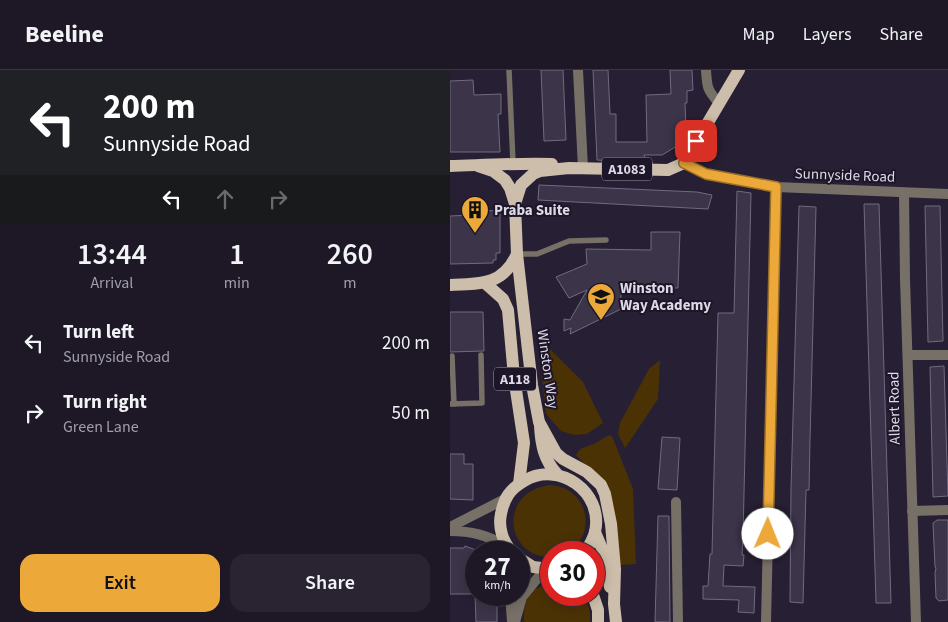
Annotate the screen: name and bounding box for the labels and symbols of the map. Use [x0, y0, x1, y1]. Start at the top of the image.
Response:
pin [675, 120, 717, 162]
road number: A1083 [602, 158, 652, 180]
street label: Sunnyside Road [794, 163, 896, 188]
building icon: Praba Suite [460, 195, 490, 234]
place label: Praba Suite [494, 200, 570, 221]
place label: Winston Way Academy [620, 278, 711, 316]
school or university icon: Winston Way Academy [586, 282, 616, 321]
street label: Winston Way [532, 328, 563, 410]
road number: A118 [494, 368, 536, 390]
street label: Albert Road [883, 371, 906, 445]
position arrow [741, 507, 793, 559]
speed limit sign: 30 [540, 541, 605, 606]

